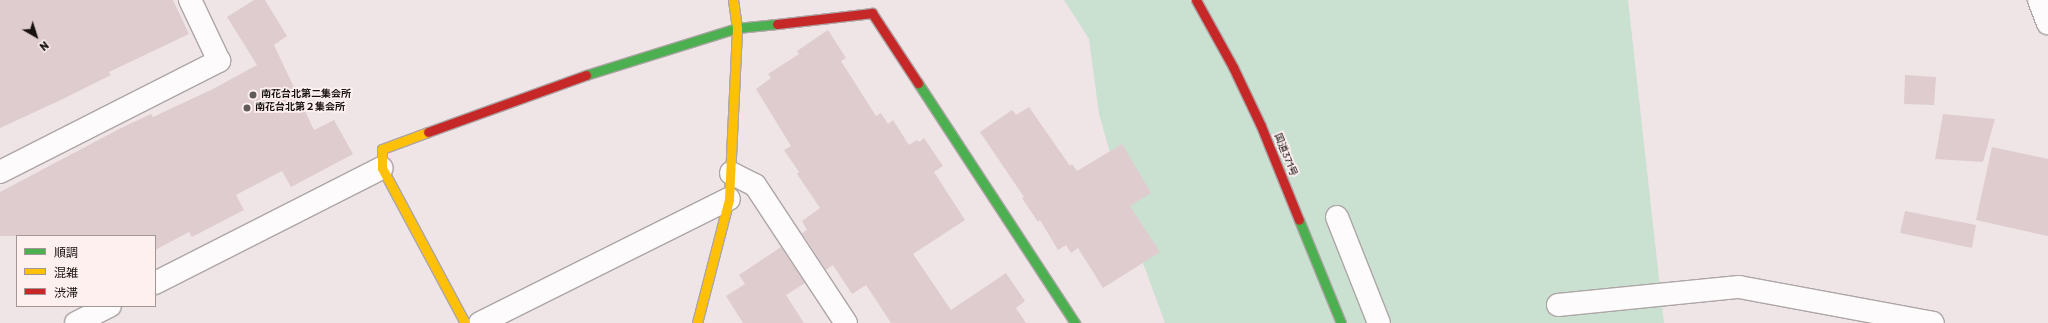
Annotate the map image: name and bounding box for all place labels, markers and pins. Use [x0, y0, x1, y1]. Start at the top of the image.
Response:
place label: 南花台北第二集会所 [261, 89, 351, 101]
marker: 南花台北第二集会所 [248, 90, 258, 100]
place label: 南花台北第２集会所 [255, 102, 345, 114]
marker: 南花台北第２集会所 [242, 103, 252, 113]

